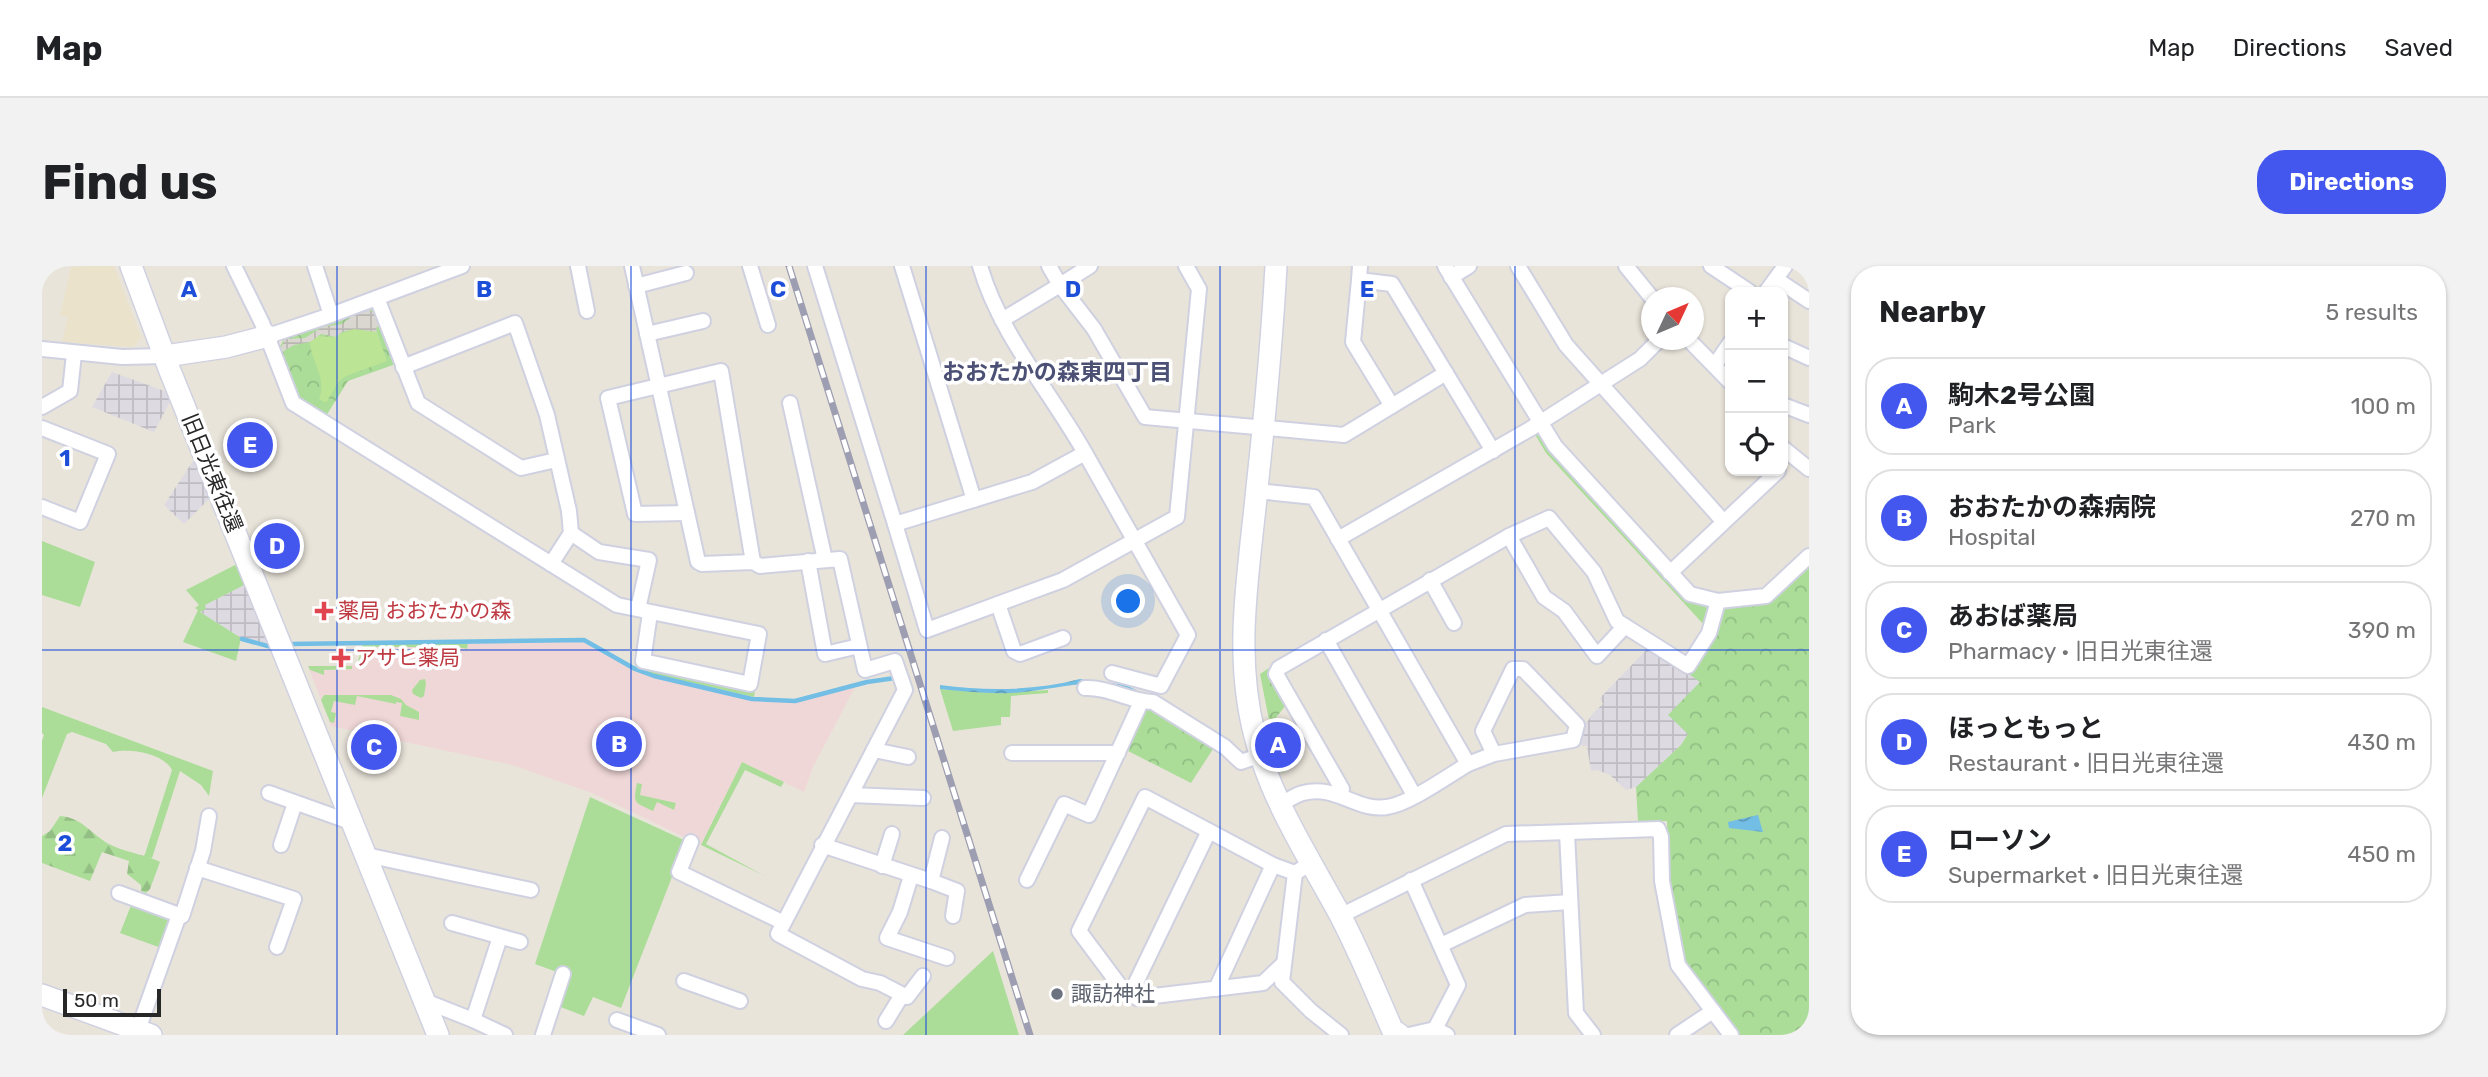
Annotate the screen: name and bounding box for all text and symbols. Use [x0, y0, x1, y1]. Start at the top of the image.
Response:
text: Map [35, 29, 103, 68]
text: Map [2148, 34, 2195, 62]
text: Directions [2233, 34, 2346, 62]
text: Saved [2384, 34, 2453, 62]
button: Directions [2257, 150, 2446, 214]
text: Find us [42, 153, 218, 211]
text: A [181, 275, 198, 303]
text: B [476, 275, 492, 303]
text: C [770, 275, 786, 303]
text: D [1065, 275, 1081, 303]
text: E [1360, 275, 1374, 303]
north arrow [1641, 287, 1704, 350]
map controls [1725, 287, 1788, 476]
button: + [1725, 287, 1788, 350]
text: Nearby [1879, 294, 1986, 330]
text: 5 results [2325, 298, 2418, 326]
button: − [1725, 350, 1788, 413]
district label: おおたかの森東四丁目 [942, 358, 1172, 386]
text: 駒木2号公園 [1948, 380, 2095, 411]
text: A [1896, 392, 1912, 420]
text: 100 m [2351, 392, 2416, 420]
street label: 旧日光東往還 [177, 410, 248, 536]
text: Park [1948, 411, 1996, 439]
button: locate [1725, 413, 1788, 476]
pin: E [227, 419, 273, 471]
text: 1 [59, 444, 71, 472]
text: おおたかの森病院 [1948, 492, 2156, 523]
text: B [1896, 504, 1912, 532]
text: 270 m [2350, 504, 2416, 532]
pin: D [254, 520, 300, 572]
text: Hospital [1948, 523, 2036, 551]
your location [1111, 584, 1145, 618]
place label: 薬局 おおたかの森 [338, 598, 511, 623]
text: あおば薬局 [1948, 601, 2078, 632]
marker: 薬局 おおたかの森 [316, 603, 332, 619]
text: C [1896, 616, 1912, 644]
text: 390 m [2348, 616, 2416, 644]
text: Pharmacy · 旧日光東往還 [1948, 637, 2213, 665]
place label: アサヒ薬局 [355, 645, 460, 670]
marker: アサヒ薬局 [333, 650, 349, 666]
text: ほっともっと [1948, 713, 2104, 744]
pin: B [596, 718, 642, 770]
pin: A [1255, 719, 1301, 771]
pin: C [351, 721, 397, 773]
text: D [1896, 728, 1912, 756]
text: 430 m [2347, 728, 2416, 756]
text: Restaurant · 旧日光東往還 [1948, 749, 2224, 777]
text: ローソン [1948, 825, 2052, 856]
text: 2 [58, 829, 72, 857]
text: E [1897, 840, 1911, 868]
text: 450 m [2347, 840, 2416, 868]
text: Supermarket · 旧日光東往還 [1948, 861, 2243, 889]
place label: 諏訪神社 [1071, 981, 1155, 1006]
scale bar [63, 986, 161, 1018]
marker: 諏訪神社 [1049, 986, 1065, 1002]
text: 50 m [74, 989, 119, 1012]

